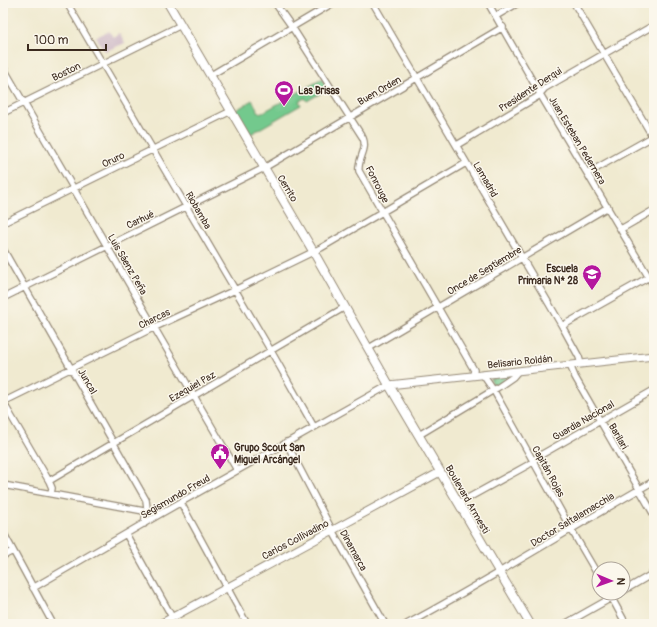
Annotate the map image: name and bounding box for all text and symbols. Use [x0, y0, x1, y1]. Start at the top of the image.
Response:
scale bar [28, 26, 106, 52]
text: 100 m [34, 33, 69, 48]
street label: Boston [50, 60, 83, 84]
street label: Presidente Derqui [497, 65, 564, 115]
street label: Buen Orden [356, 73, 404, 108]
sports icon: Las Brisas [273, 79, 295, 107]
place label: Las Brisas [298, 85, 340, 97]
street label: Juan Esteban Pedernera [546, 94, 608, 187]
street label: Oruro [100, 149, 127, 170]
street label: Lamadrid [470, 160, 500, 199]
street label: Fonrouge [363, 164, 392, 205]
street label: Cerrito [274, 173, 300, 205]
street label: Riobamba [183, 190, 214, 232]
street label: Carhué [125, 208, 156, 232]
street label: Luis Sáenz Peña [105, 232, 150, 297]
street label: Once de Septiembre [445, 244, 524, 298]
place label: Escuela Primaria N* 28 [518, 263, 578, 287]
school or university icon: Escuela Primaria N* 28 [581, 263, 603, 291]
street label: Charcas [137, 306, 173, 332]
street label: Belisario Roldán [487, 353, 554, 371]
street label: Juncal [75, 367, 99, 396]
street label: Ezequiel Paz [167, 369, 218, 405]
street label: Guardia Nacional [550, 398, 617, 443]
street label: Barilari [606, 421, 630, 452]
public building icon: Grupo Scout San Miguel Arcángel [209, 442, 231, 470]
place label: Grupo Scout San Miguel Arcángel [234, 442, 305, 466]
street label: Capitán Rojas [529, 444, 567, 500]
street label: Boulevard Armesti [443, 463, 492, 536]
street label: Segismundo Freud [139, 472, 212, 522]
street label: Doctor Saltalamacchia [529, 490, 617, 550]
street label: Carlos Collivadino [260, 517, 332, 563]
street label: Dinamarca [337, 528, 369, 573]
north arrow [591, 561, 631, 601]
text: N [614, 577, 627, 586]

